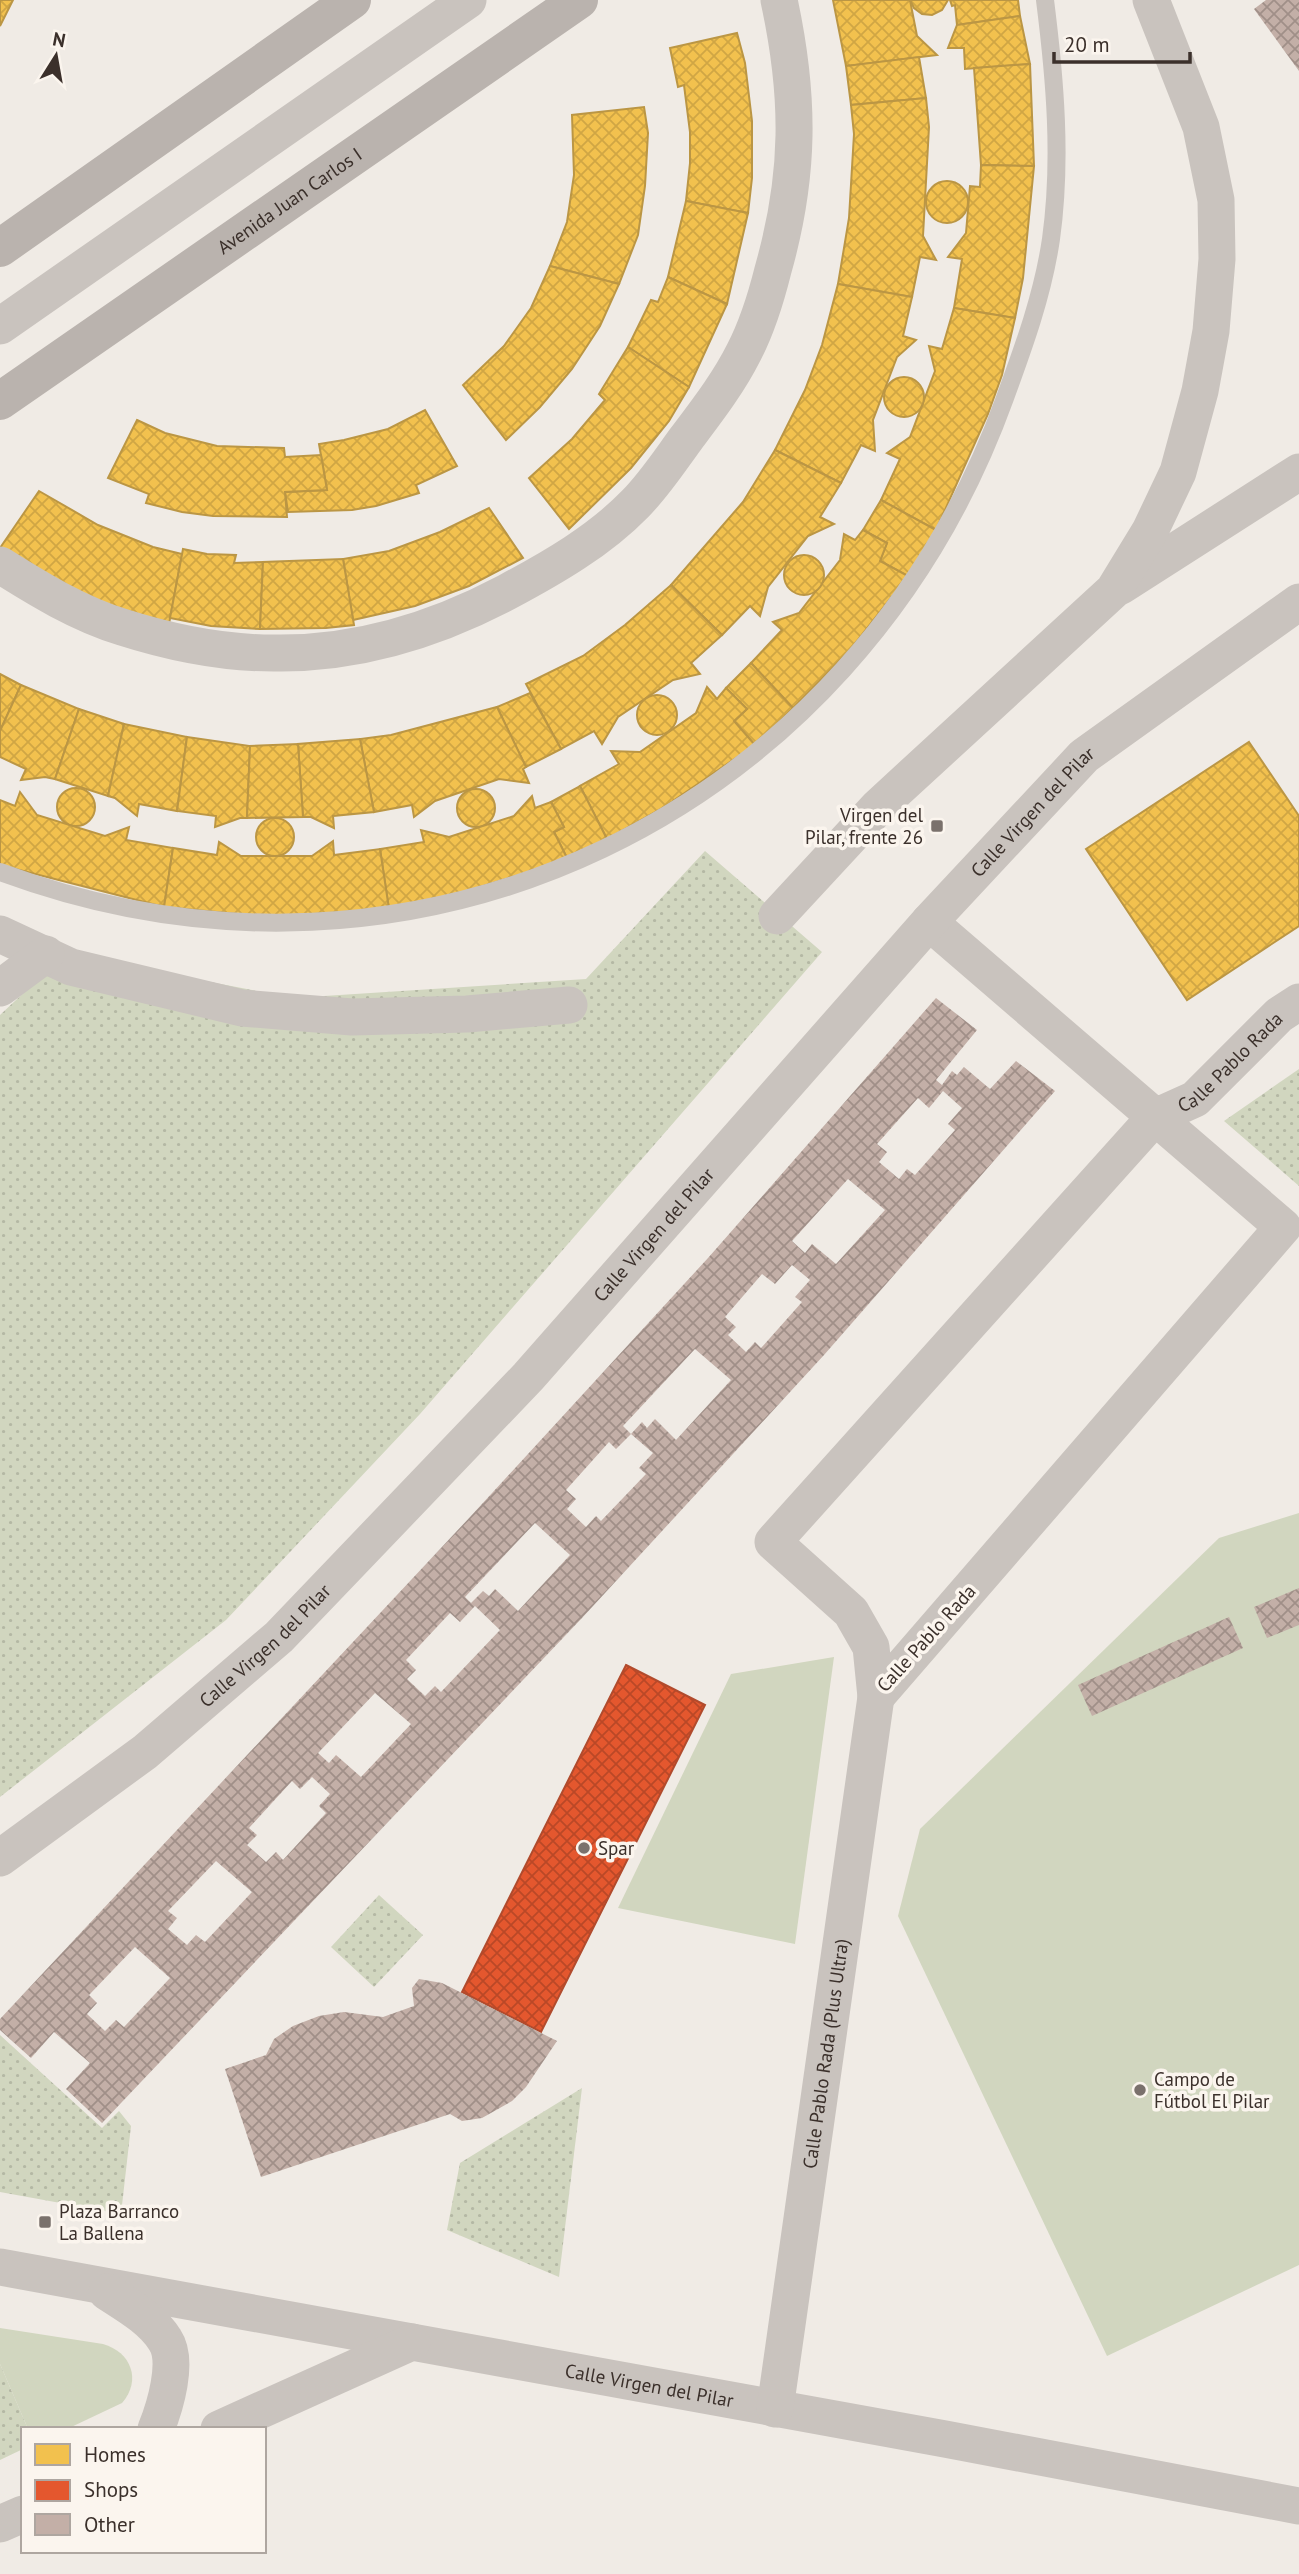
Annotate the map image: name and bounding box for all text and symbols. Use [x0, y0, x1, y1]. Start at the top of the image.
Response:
north arrow [21, 21, 91, 91]
scale bar [1054, 21, 1190, 65]
text: N [51, 26, 68, 52]
text: 20 m [1064, 31, 1110, 58]
street label: Avenida Juan Carlos I [212, 142, 366, 259]
street label: Calle Virgen del Pilar [965, 740, 1099, 882]
place label: Virgen del Pilar, frente 26 [805, 803, 923, 849]
marker: Virgen del Pilar, frente 26 [929, 818, 945, 834]
street label: Calle Pablo Rada [1174, 1007, 1287, 1117]
street label: Calle Virgen del Pilar [588, 1162, 719, 1307]
street label: Calle Virgen del Pilar [194, 1578, 336, 1712]
street label: Calle Pablo Rada [871, 1579, 981, 1697]
place label: Spar [598, 1836, 635, 1860]
marker: Spar [576, 1840, 592, 1856]
street label: Calle Pablo Rada (Plus Ultra) [797, 1937, 854, 2170]
place label: Campo de Fútbol El Pilar [1154, 2067, 1270, 2113]
marker: Campo de Fútbol El Pilar [1132, 2082, 1148, 2098]
place label: Plaza Barranco La Ballena [59, 2199, 179, 2245]
marker: Plaza Barranco La Ballena [37, 2214, 53, 2230]
street label: Calle Virgen del Pilar [563, 2358, 736, 2412]
legend [21, 2427, 266, 2553]
text: Homes [84, 2441, 146, 2468]
text: Shops [84, 2476, 138, 2503]
text: Other [84, 2511, 135, 2538]

